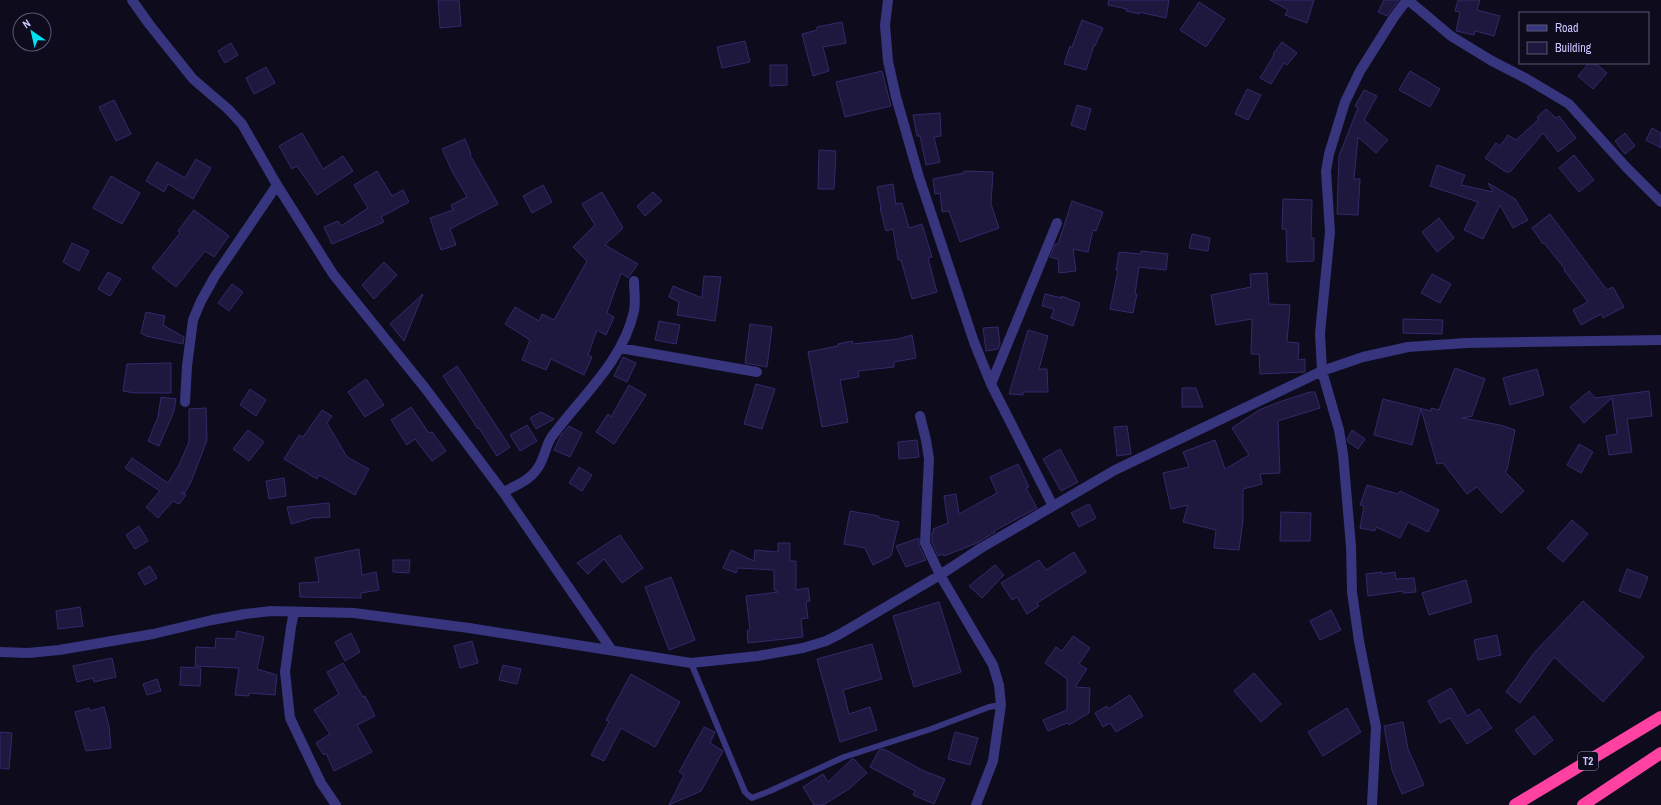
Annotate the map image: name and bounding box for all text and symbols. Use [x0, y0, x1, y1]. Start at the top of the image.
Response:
north arrow [12, 12, 52, 52]
legend [1519, 12, 1649, 64]
text: N [20, 16, 33, 31]
text: Road [1555, 20, 1579, 36]
text: Building [1555, 40, 1592, 56]
road number: T2 [1578, 752, 1598, 770]

